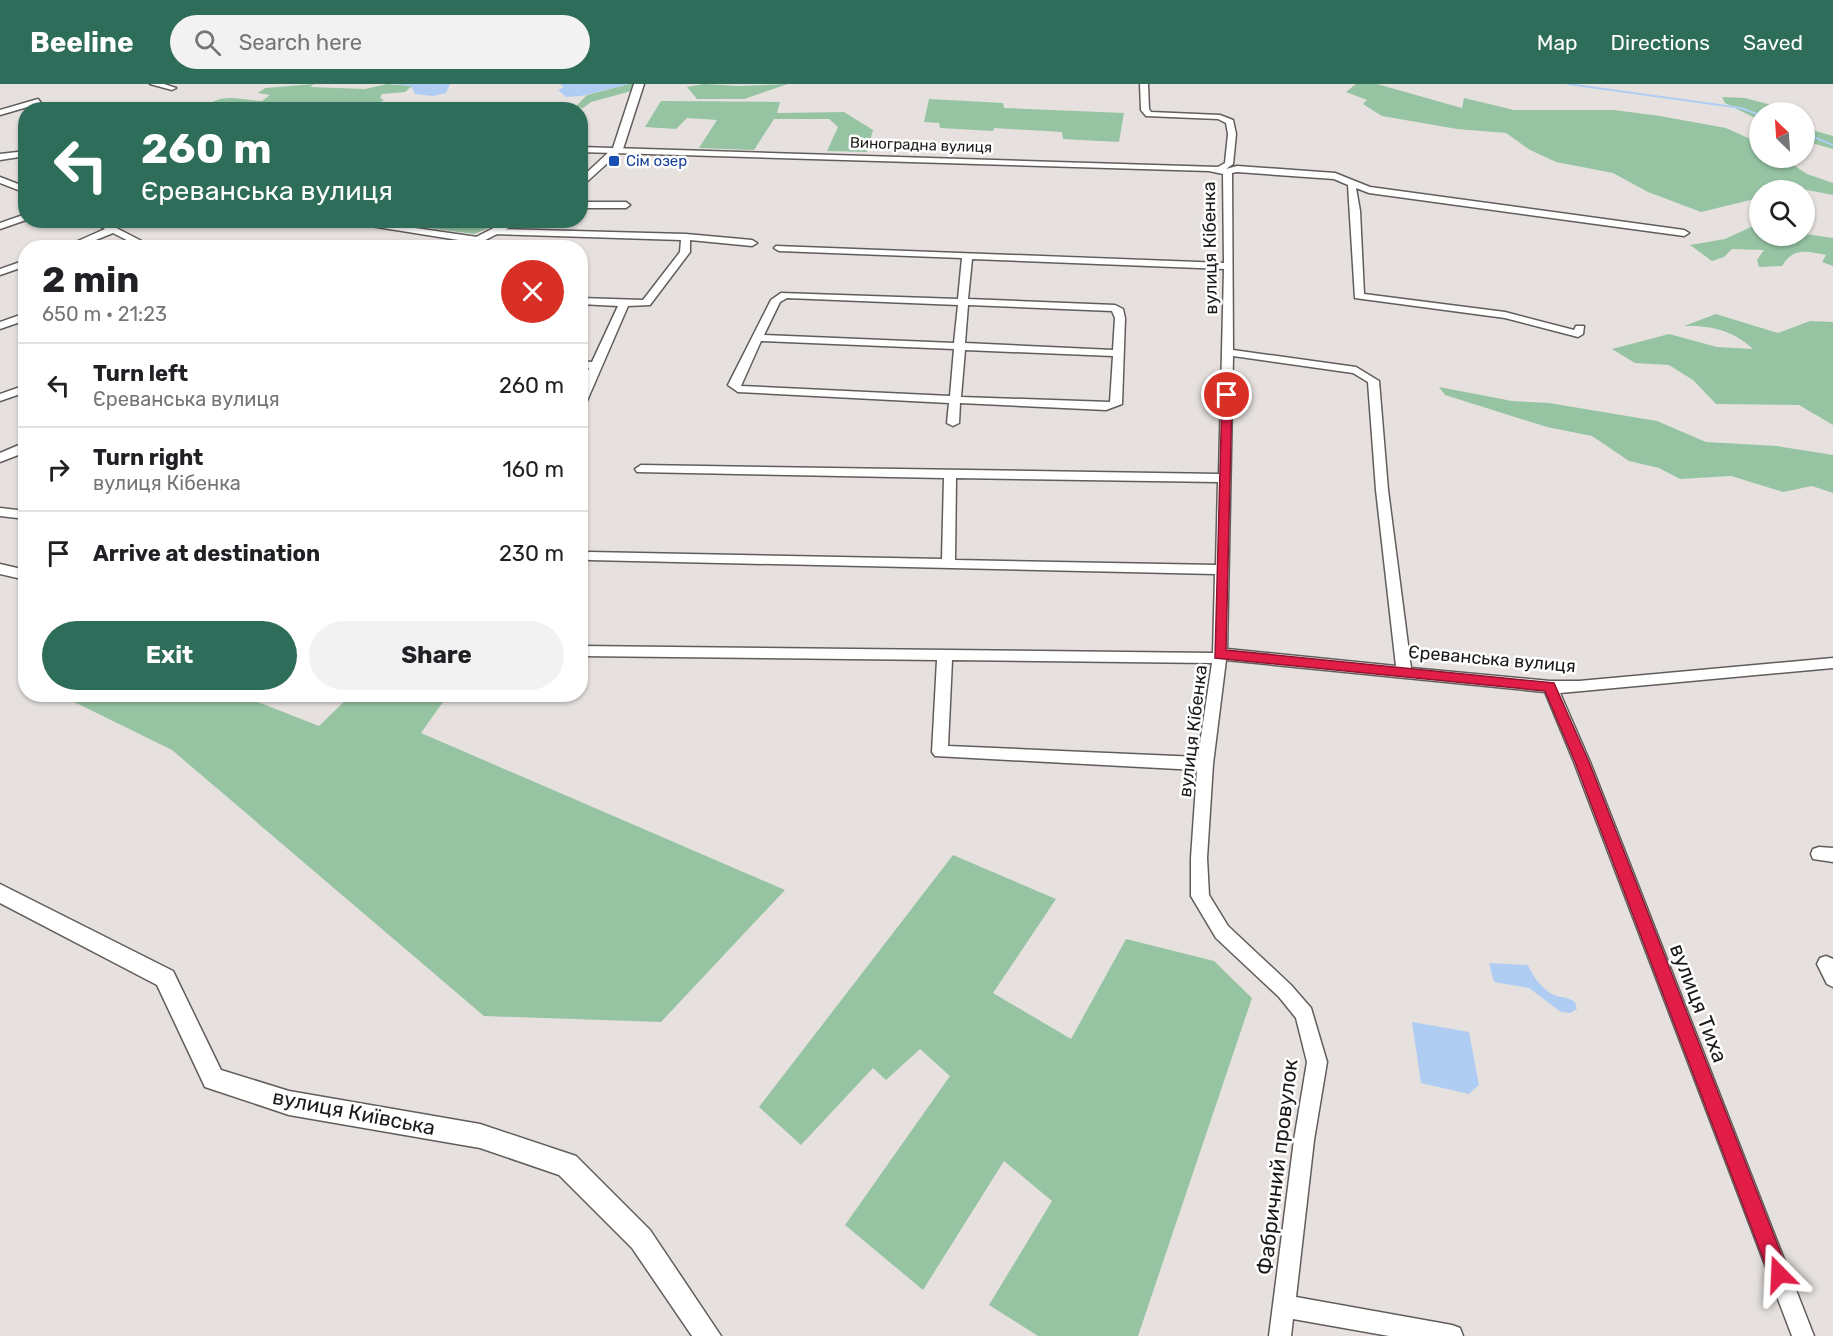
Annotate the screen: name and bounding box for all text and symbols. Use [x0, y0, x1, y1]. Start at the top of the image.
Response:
search box [170, 15, 590, 69]
text: Beeline [30, 26, 134, 59]
icon: search [191, 26, 224, 59]
text: Search here [239, 29, 362, 56]
text: Map [1537, 30, 1578, 55]
text: Directions [1611, 30, 1710, 55]
text: Saved [1743, 30, 1803, 55]
north arrow [1749, 102, 1815, 168]
map controls [1749, 102, 1815, 246]
text: 260 m [141, 124, 272, 174]
icon: left [42, 126, 120, 204]
street label: Виноградна вулиця [850, 134, 992, 156]
place label: Сім озер [626, 152, 687, 170]
marker: Сім озер [607, 154, 621, 168]
text: Єреванська вулиця [141, 175, 393, 207]
button: search [1749, 180, 1815, 246]
street label: вулиця Кібенка [1198, 181, 1222, 315]
text: 2 min [42, 258, 140, 301]
button: close [501, 260, 564, 323]
text: 650 m · 21:23 [42, 302, 167, 326]
text: Turn left [93, 360, 188, 387]
icon: left [42, 369, 75, 402]
pin [1201, 369, 1252, 420]
text: 260 m [499, 372, 564, 399]
icon: arrive [1210, 378, 1243, 411]
text: Єреванська вулиця [93, 387, 280, 411]
text: Turn right [93, 444, 203, 471]
icon: right [42, 453, 75, 486]
text: 160 m [502, 456, 564, 483]
text: вулиця Кібенка [93, 471, 241, 495]
icon: arrive [42, 537, 75, 570]
text: Arrive at destination [93, 540, 320, 567]
text: 230 m [499, 540, 564, 567]
button: Exit [42, 621, 297, 690]
button: Share [309, 621, 564, 690]
street label: Єреванська вулиця [1407, 641, 1577, 677]
street label: вулиця Кібенка [1174, 664, 1212, 798]
street label: вулиця Тиха [1665, 940, 1733, 1066]
street label: Фабричний провулок [1251, 1058, 1303, 1276]
street label: вулиця Київська [271, 1084, 437, 1140]
position arrow [1747, 1242, 1811, 1306]

